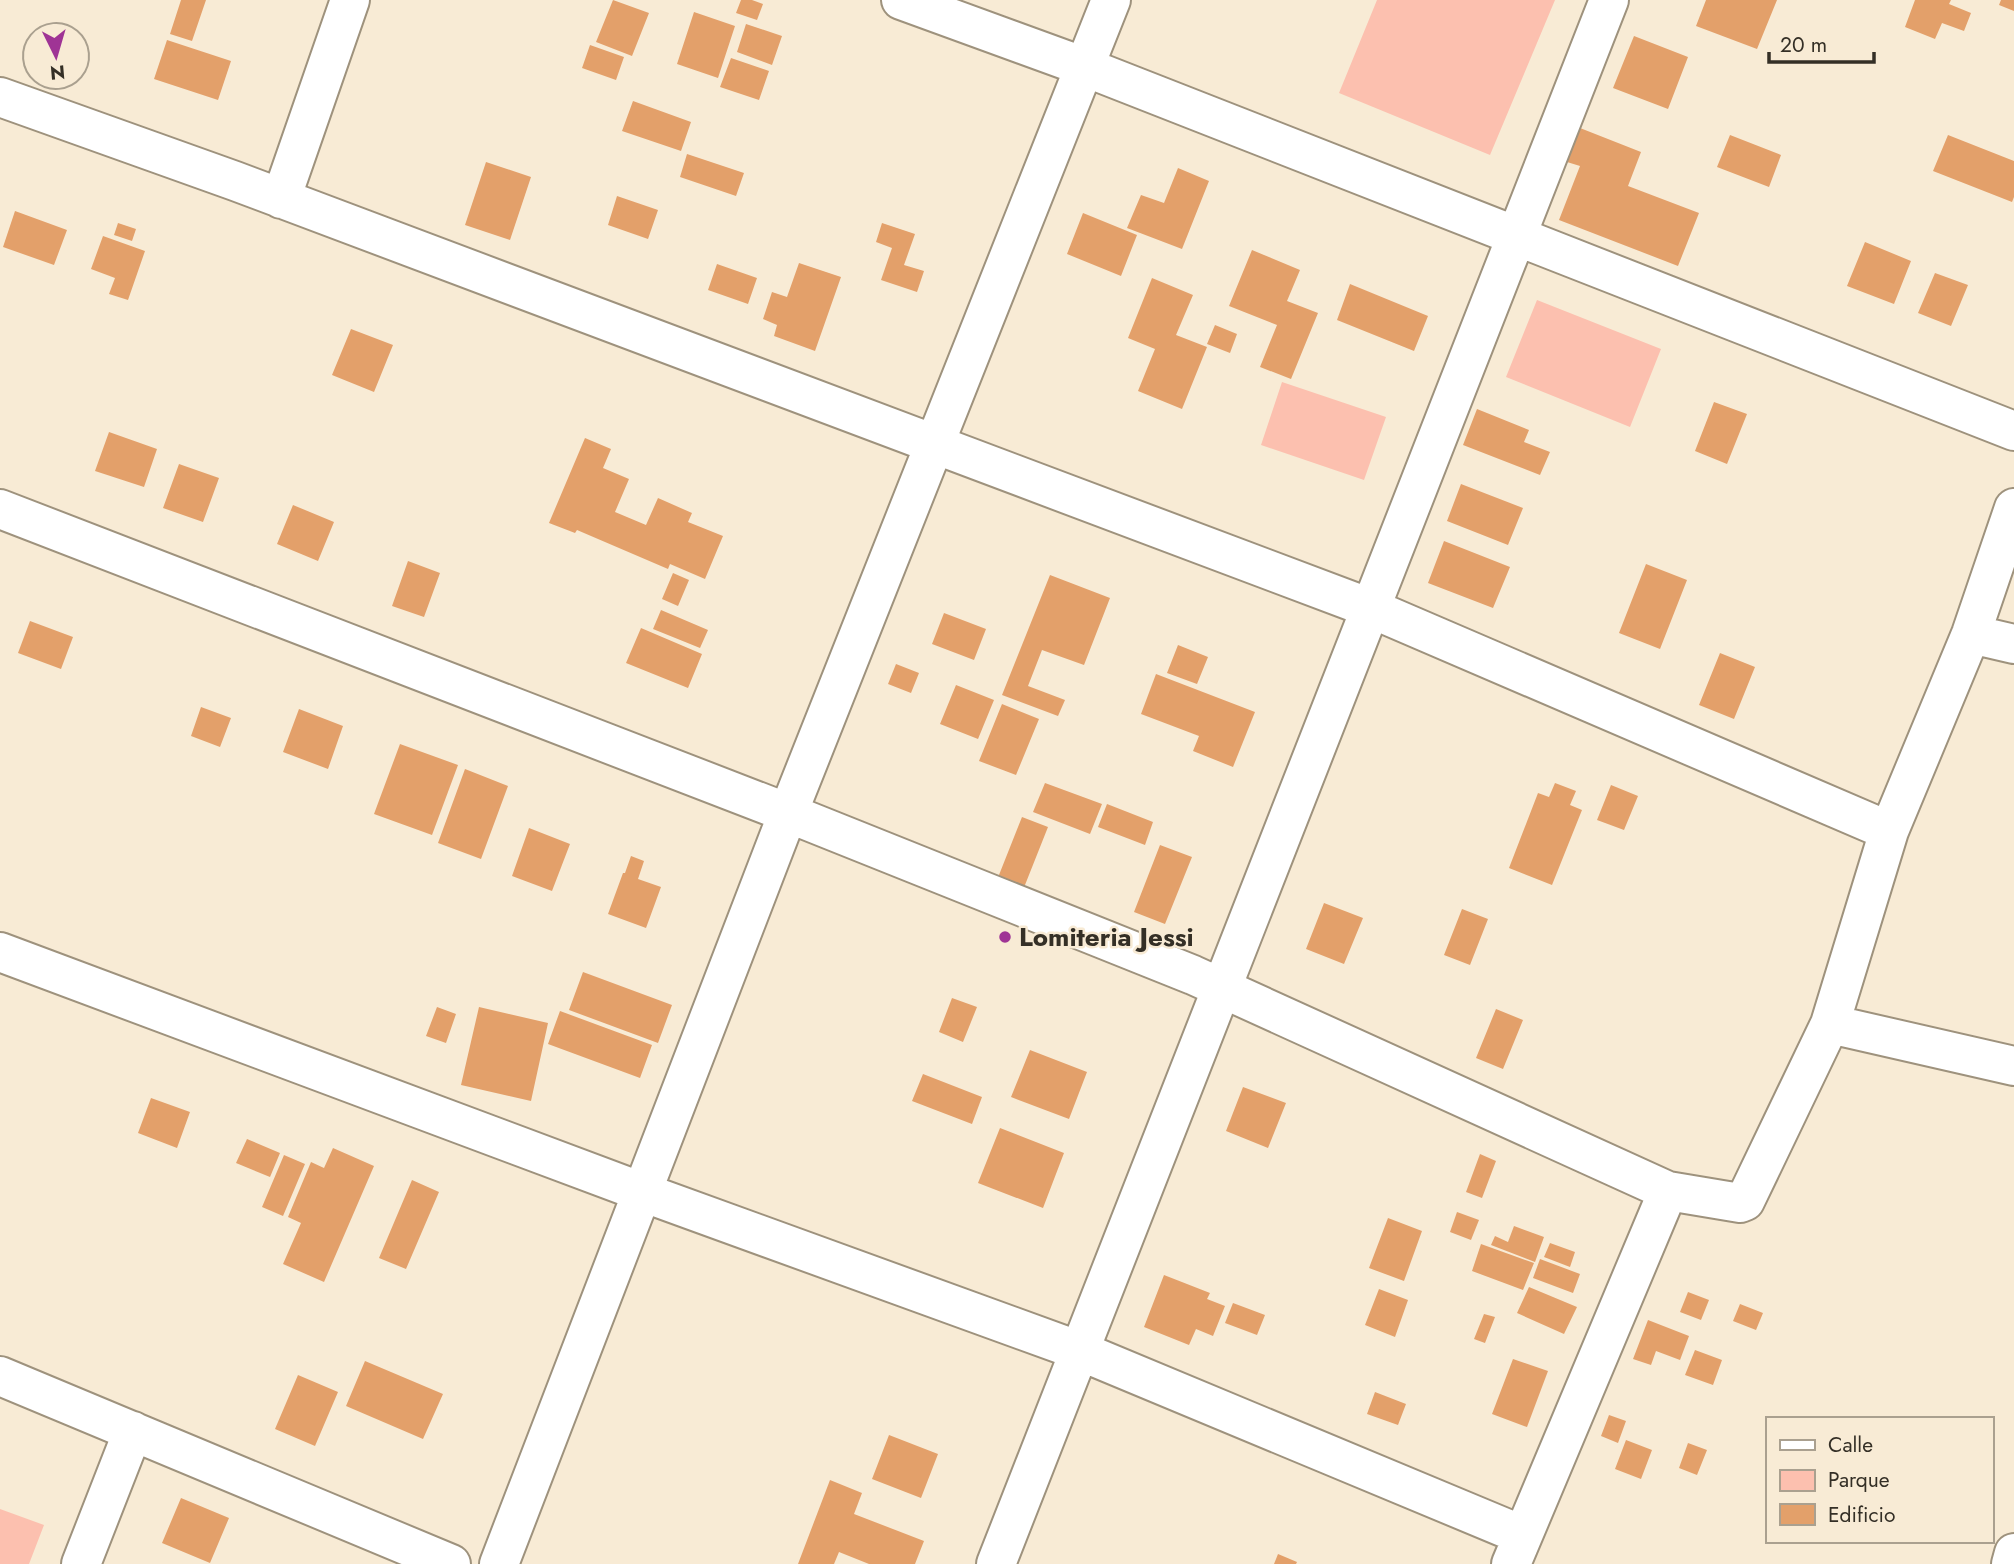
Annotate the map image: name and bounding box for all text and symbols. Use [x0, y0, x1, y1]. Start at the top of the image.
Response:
north arrow [21, 21, 91, 91]
scale bar [1769, 21, 1874, 65]
text: 20 m [1780, 30, 1827, 60]
text: N [49, 58, 66, 87]
place label: Lomiteria Jessi [1019, 918, 1194, 956]
marker: Lomiteria Jessi [997, 929, 1013, 945]
legend [1766, 1417, 1993, 1543]
text: Calle [1828, 1430, 1873, 1460]
text: Parque [1828, 1465, 1890, 1495]
text: Edificio [1828, 1500, 1895, 1530]

